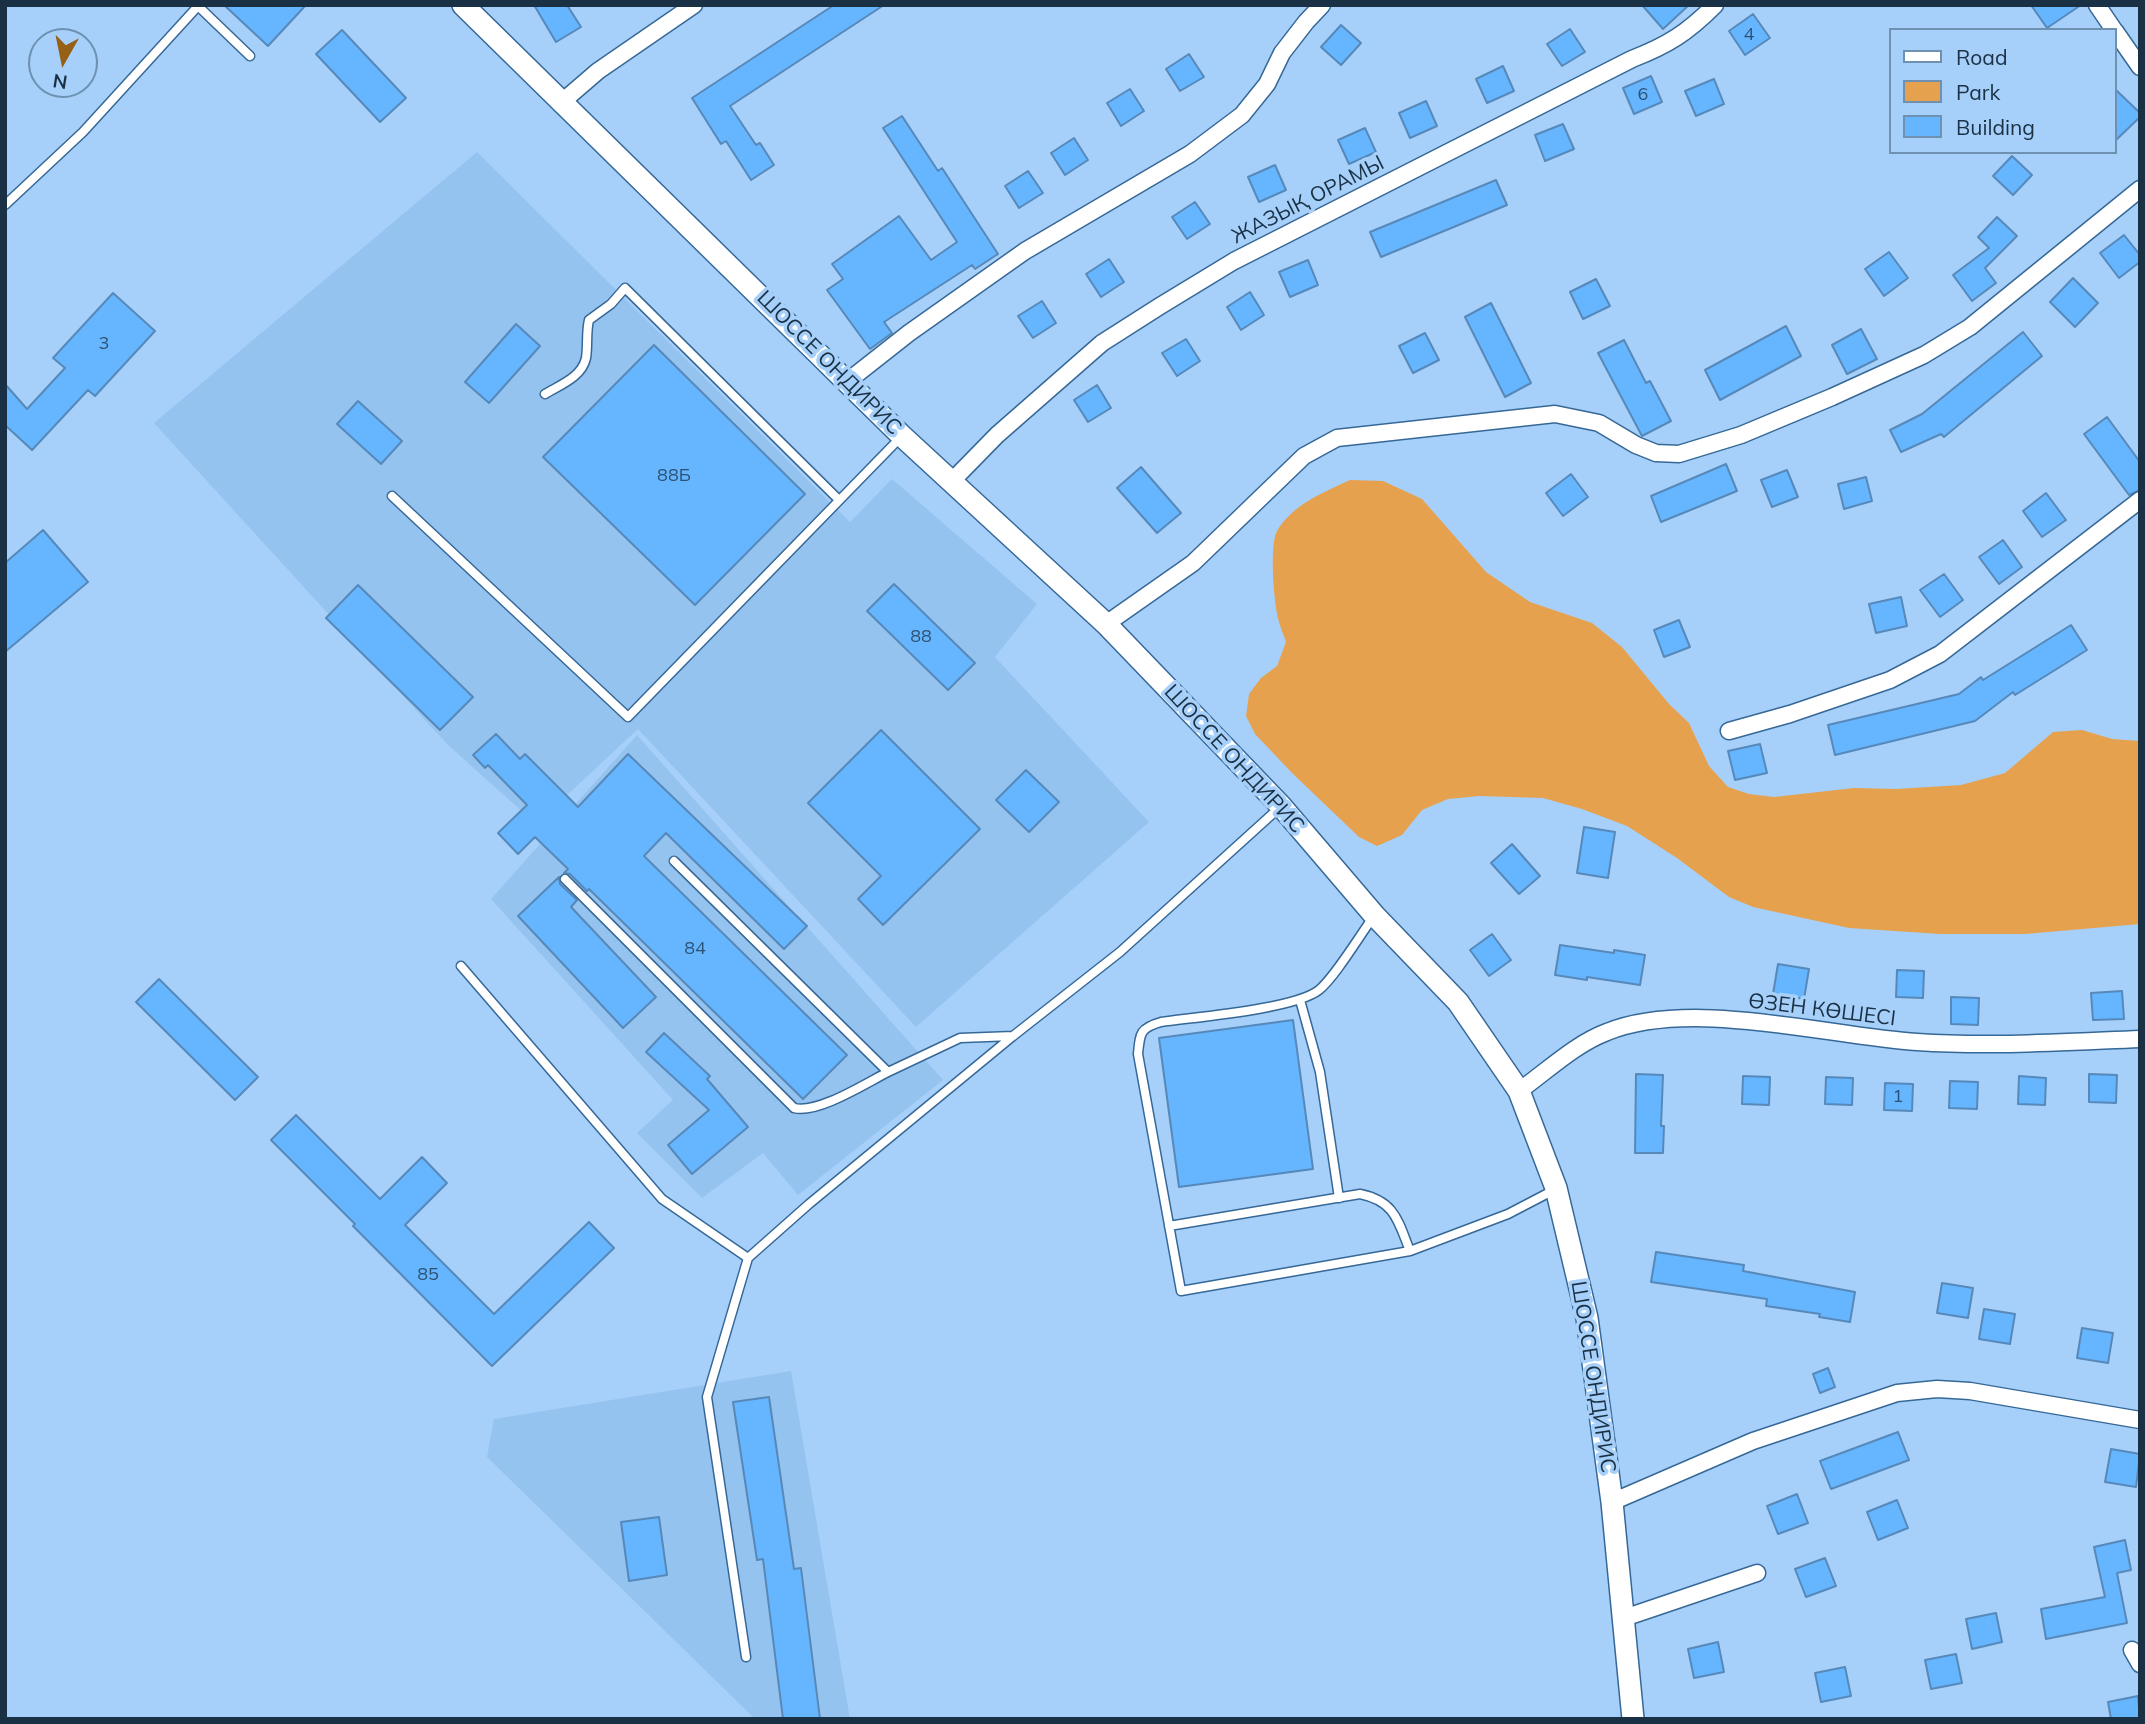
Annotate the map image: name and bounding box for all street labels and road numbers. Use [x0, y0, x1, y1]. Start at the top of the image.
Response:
street label: ЖАЗЫҚ ОРАМЫ [1227, 151, 1389, 249]
street label: ШОССЕ ОНДИРИС [752, 286, 906, 440]
street label: ШОССЕ ОНДИРИС [1159, 680, 1309, 838]
street label: ӨЗЕН КӨШЕСІ [1747, 988, 1897, 1032]
street label: ШОССЕ ОНДИРИС [1565, 1279, 1621, 1475]

